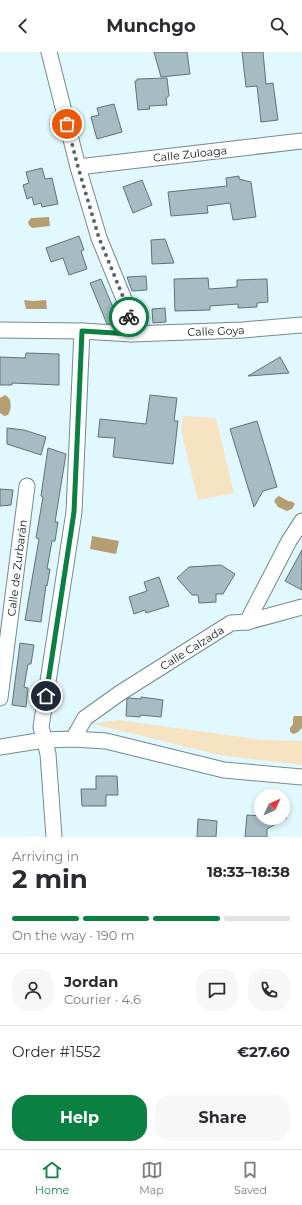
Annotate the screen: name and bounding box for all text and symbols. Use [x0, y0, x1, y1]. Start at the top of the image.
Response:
icon: back [12, 15, 34, 37]
text: Munchgo [106, 15, 196, 37]
icon: search [268, 15, 290, 37]
pin [50, 107, 84, 141]
icon: bag [56, 113, 78, 135]
street label: Calle Zuloaga [152, 143, 228, 165]
courier [109, 297, 149, 337]
icon: bike [118, 306, 140, 328]
street label: Calle Goya [187, 323, 245, 339]
street label: Calle de Zurbarán [4, 519, 30, 617]
street label: Calle Calzada [157, 623, 227, 673]
pin [29, 679, 63, 713]
icon: home [35, 685, 57, 707]
north arrow [254, 789, 290, 825]
map controls [254, 789, 290, 825]
text: Arriving in [12, 848, 79, 864]
text: 18:33–18:38 [207, 862, 290, 881]
text: 2 min [12, 863, 88, 895]
text: On the way · 190 m [12, 927, 135, 943]
button: person [12, 969, 54, 1011]
button: chat [196, 969, 238, 1011]
button: phone [248, 969, 290, 1011]
text: Jordan [64, 972, 118, 991]
text: Courier · 4.6 [64, 991, 141, 1007]
text: Order #1552 [12, 1042, 101, 1061]
text: €27.60 [237, 1042, 290, 1061]
button: Help [12, 1095, 147, 1141]
button: Share [155, 1095, 290, 1141]
tab: Home [35, 1159, 69, 1197]
tab: Map [139, 1159, 164, 1197]
tab: Saved [234, 1159, 267, 1197]

